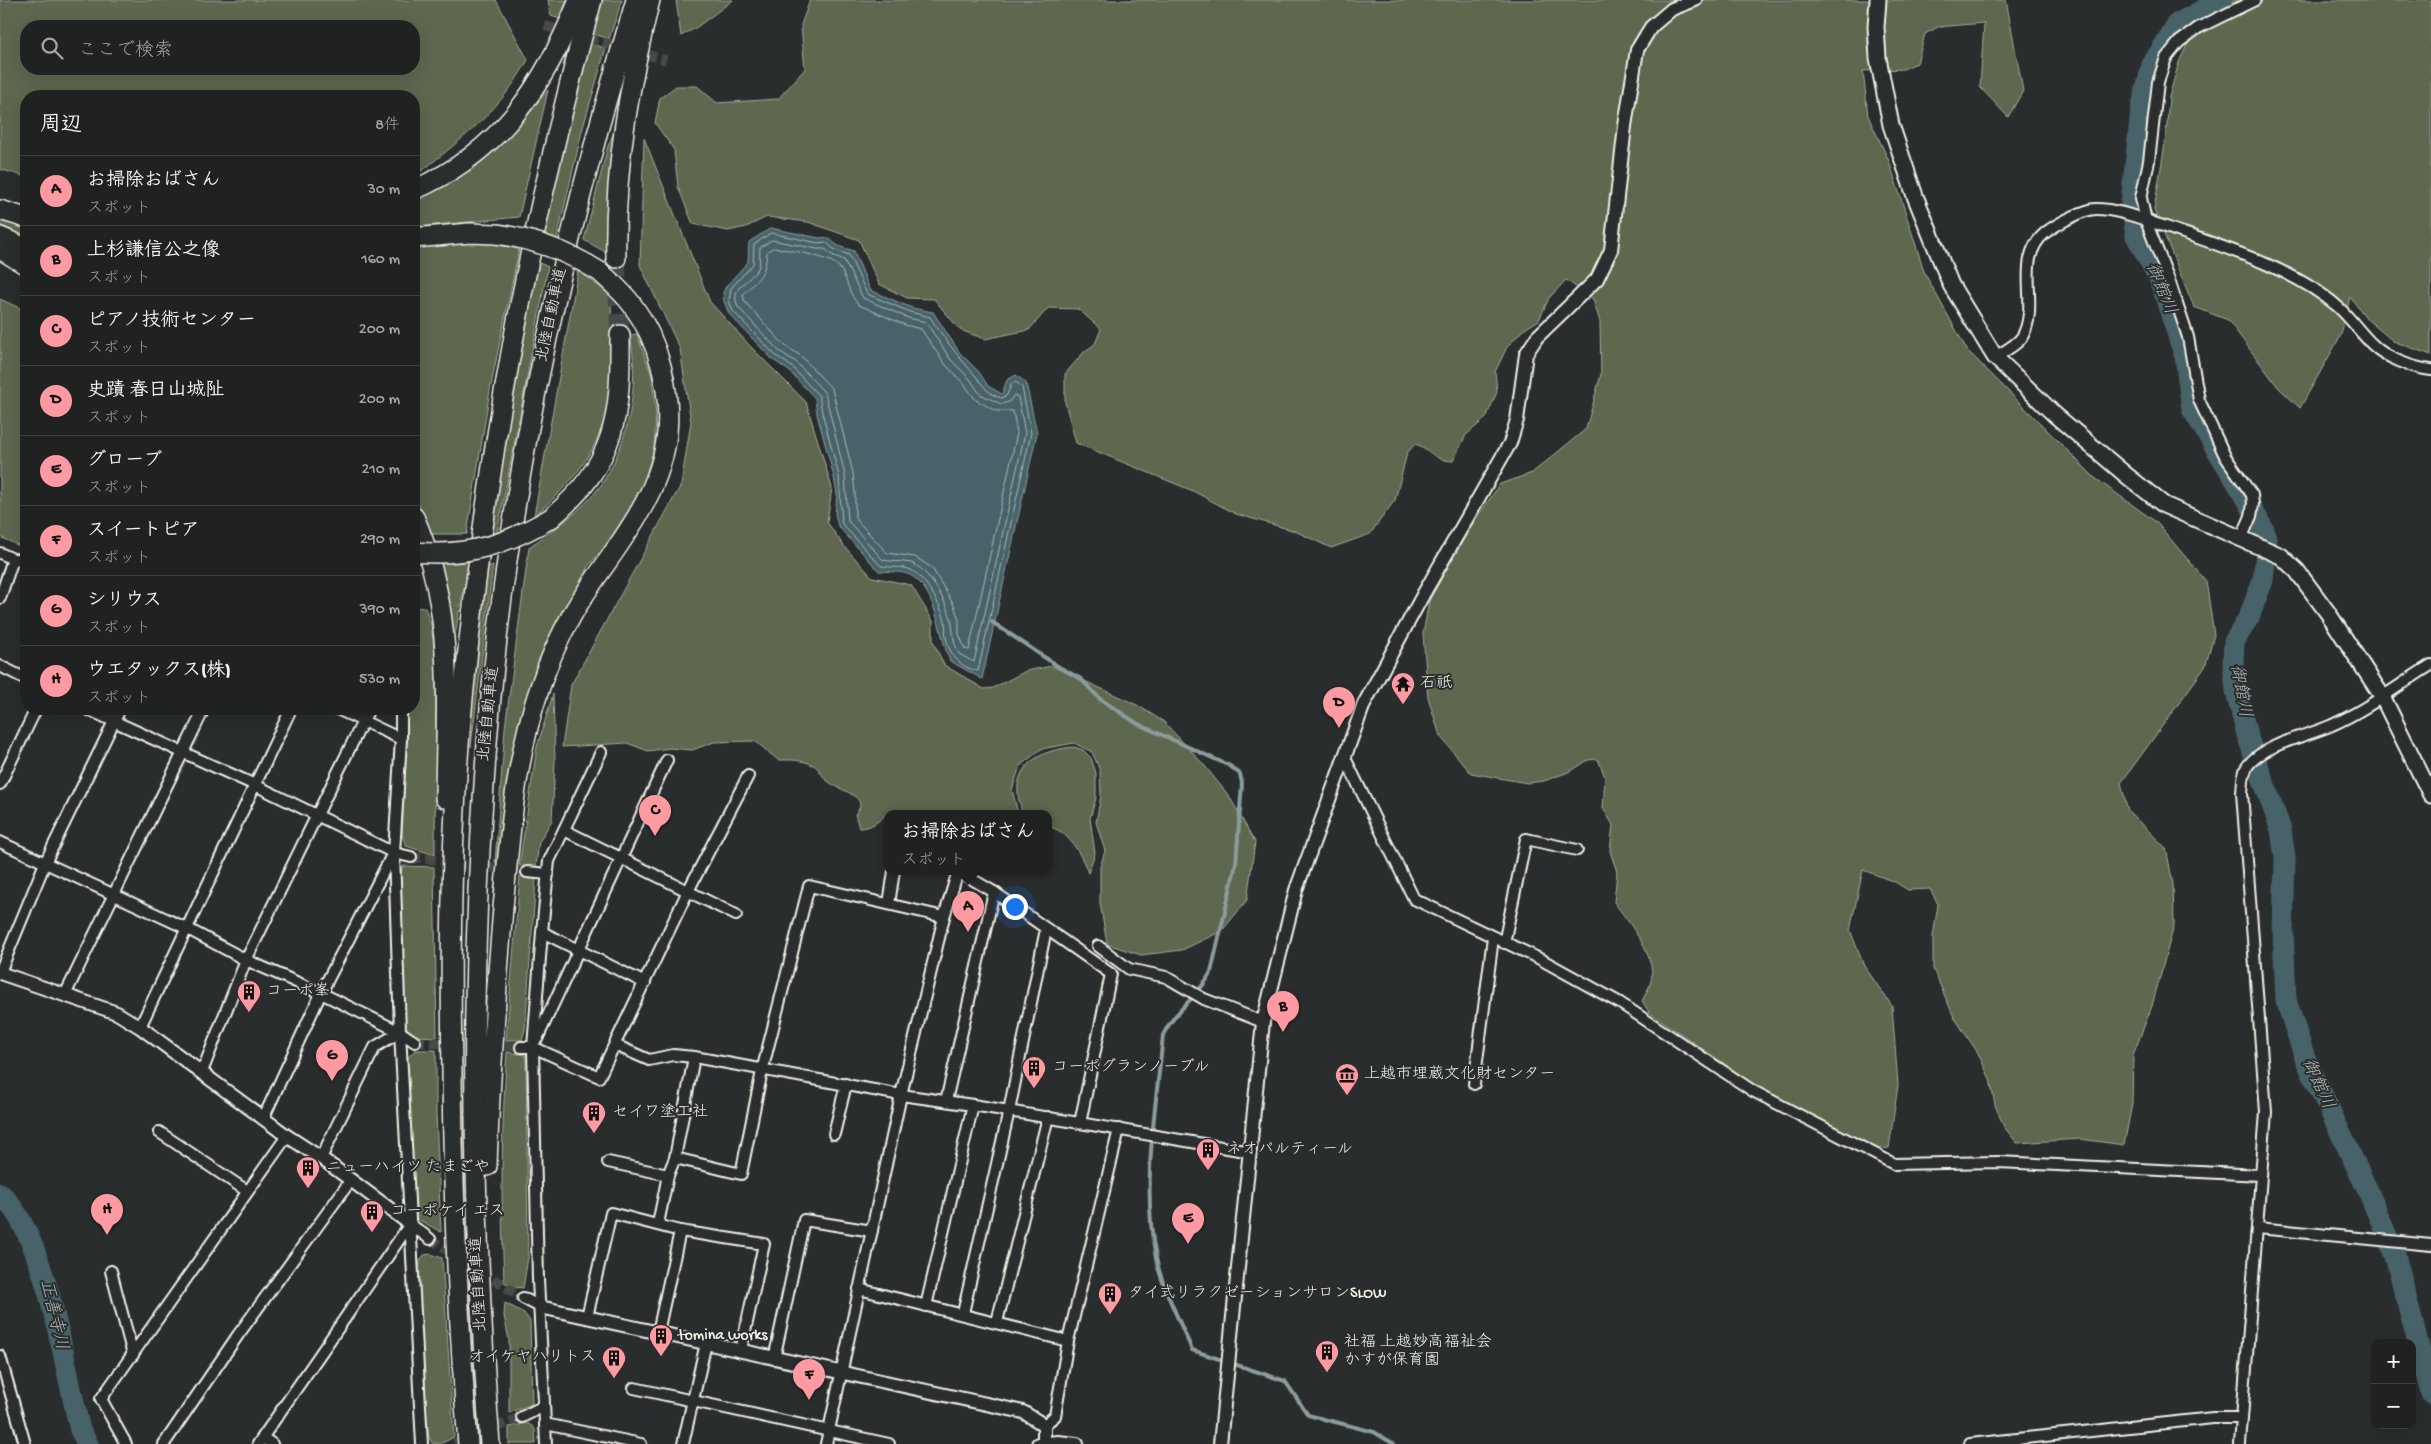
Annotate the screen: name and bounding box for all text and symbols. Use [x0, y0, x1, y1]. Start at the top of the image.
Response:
search box [20, 20, 420, 75]
icon: search [38, 34, 66, 62]
text: ここで検索 [78, 40, 173, 63]
text: 周辺 [40, 114, 82, 139]
text: 8件 [375, 117, 400, 136]
text: お掃除おばさん [87, 170, 220, 193]
text: A [51, 181, 61, 200]
text: 30 m [367, 181, 400, 200]
text: スポット [87, 200, 151, 219]
text: 上杉謙信公之像 [87, 240, 220, 263]
text: B [52, 251, 60, 270]
text: 160 m [361, 251, 400, 270]
water label: 御館川 [2140, 260, 2181, 318]
street label: 北陸自動車道 [532, 266, 572, 364]
text: スポット [87, 270, 151, 289]
text: ピアノ技術センター [87, 310, 256, 333]
text: C [52, 321, 60, 340]
text: 200 m [359, 321, 400, 340]
text: スポット [87, 340, 151, 359]
text: 史蹟 春日山城阯 [87, 380, 225, 403]
text: D [51, 391, 61, 410]
text: 200 m [359, 391, 400, 410]
text: スポット [87, 410, 151, 429]
text: グローブ [87, 450, 162, 473]
text: E [51, 461, 61, 480]
text: 210 m [361, 461, 400, 480]
text: スポット [87, 480, 151, 499]
text: スイートピア [87, 520, 199, 543]
text: F [52, 531, 60, 550]
text: 290 m [360, 531, 400, 550]
text: スポット [87, 550, 151, 569]
text: シリウス [87, 590, 162, 613]
text: G [51, 601, 61, 620]
text: 390 m [359, 601, 400, 620]
text: スポット [87, 620, 151, 639]
text: ウエタックス(株) [87, 660, 231, 683]
water label: 御館川 [2225, 662, 2256, 719]
street label: 北陸自動車道 [474, 665, 504, 763]
text: H [51, 671, 61, 690]
text: 530 m [359, 671, 400, 690]
temple icon: 石祇 [1390, 671, 1416, 705]
place label: 石祇 [1420, 674, 1452, 694]
pin: D [1323, 687, 1355, 728]
text: スポット [87, 690, 151, 709]
pin: C [639, 795, 671, 836]
popup [884, 810, 1052, 875]
text: お掃除おばさん [901, 822, 1035, 845]
text: スポット [901, 852, 966, 871]
pin: A [952, 891, 984, 932]
your location [1002, 894, 1028, 920]
building icon: コーポ峯 [236, 979, 262, 1013]
place label: コーポ峯 [266, 981, 330, 1002]
pin: B [1267, 991, 1299, 1032]
pin: G [316, 1040, 348, 1081]
building icon: コーポグランノーブル [1021, 1055, 1047, 1089]
water label: 御館川 [2296, 1055, 2338, 1113]
place label: コーポグランノーブル [1052, 1058, 1210, 1078]
museum icon: 上越市埋蔵文化財センター [1334, 1062, 1360, 1096]
place label: 上越市埋蔵文化財センター [1364, 1065, 1555, 1085]
building icon: セイワ塗工社 [581, 1100, 607, 1134]
place label: セイワ塗工社 [612, 1103, 708, 1123]
building icon: ネオパルティール [1195, 1137, 1221, 1171]
place label: ネオパルティール [1226, 1141, 1353, 1160]
building icon: ニューハイツ たまごや [295, 1155, 321, 1189]
place label: ニューハイツ たまごや [326, 1158, 490, 1178]
pin: H [91, 1194, 123, 1235]
building icon: コーポケイ エス [359, 1199, 385, 1233]
place label: コーポケイ エス [390, 1203, 505, 1222]
pin: E [1172, 1203, 1204, 1244]
street label: 北陸自動車道 [466, 1236, 492, 1333]
water label: 正善寺川 [35, 1277, 72, 1352]
building icon: タイ式リラクゼーションサロンSLOW [1097, 1281, 1123, 1315]
place label: タイ式リラクゼーションサロンSLOW [1128, 1283, 1387, 1304]
building icon: tomina works [648, 1323, 674, 1357]
place label: tomina works [677, 1327, 768, 1346]
place label: 社福 上越妙高福祉会 かすが保育園 [1344, 1332, 1492, 1371]
building icon: 社福 上越妙高福祉会 かすが保育園 [1314, 1339, 1340, 1373]
map controls [2371, 1339, 2416, 1429]
button: + [2371, 1339, 2416, 1384]
building icon: オイケヤハリトス [601, 1345, 627, 1379]
place label: オイケヤハリトス [469, 1349, 596, 1368]
pin: F [793, 1359, 825, 1400]
button: − [2371, 1384, 2416, 1429]

